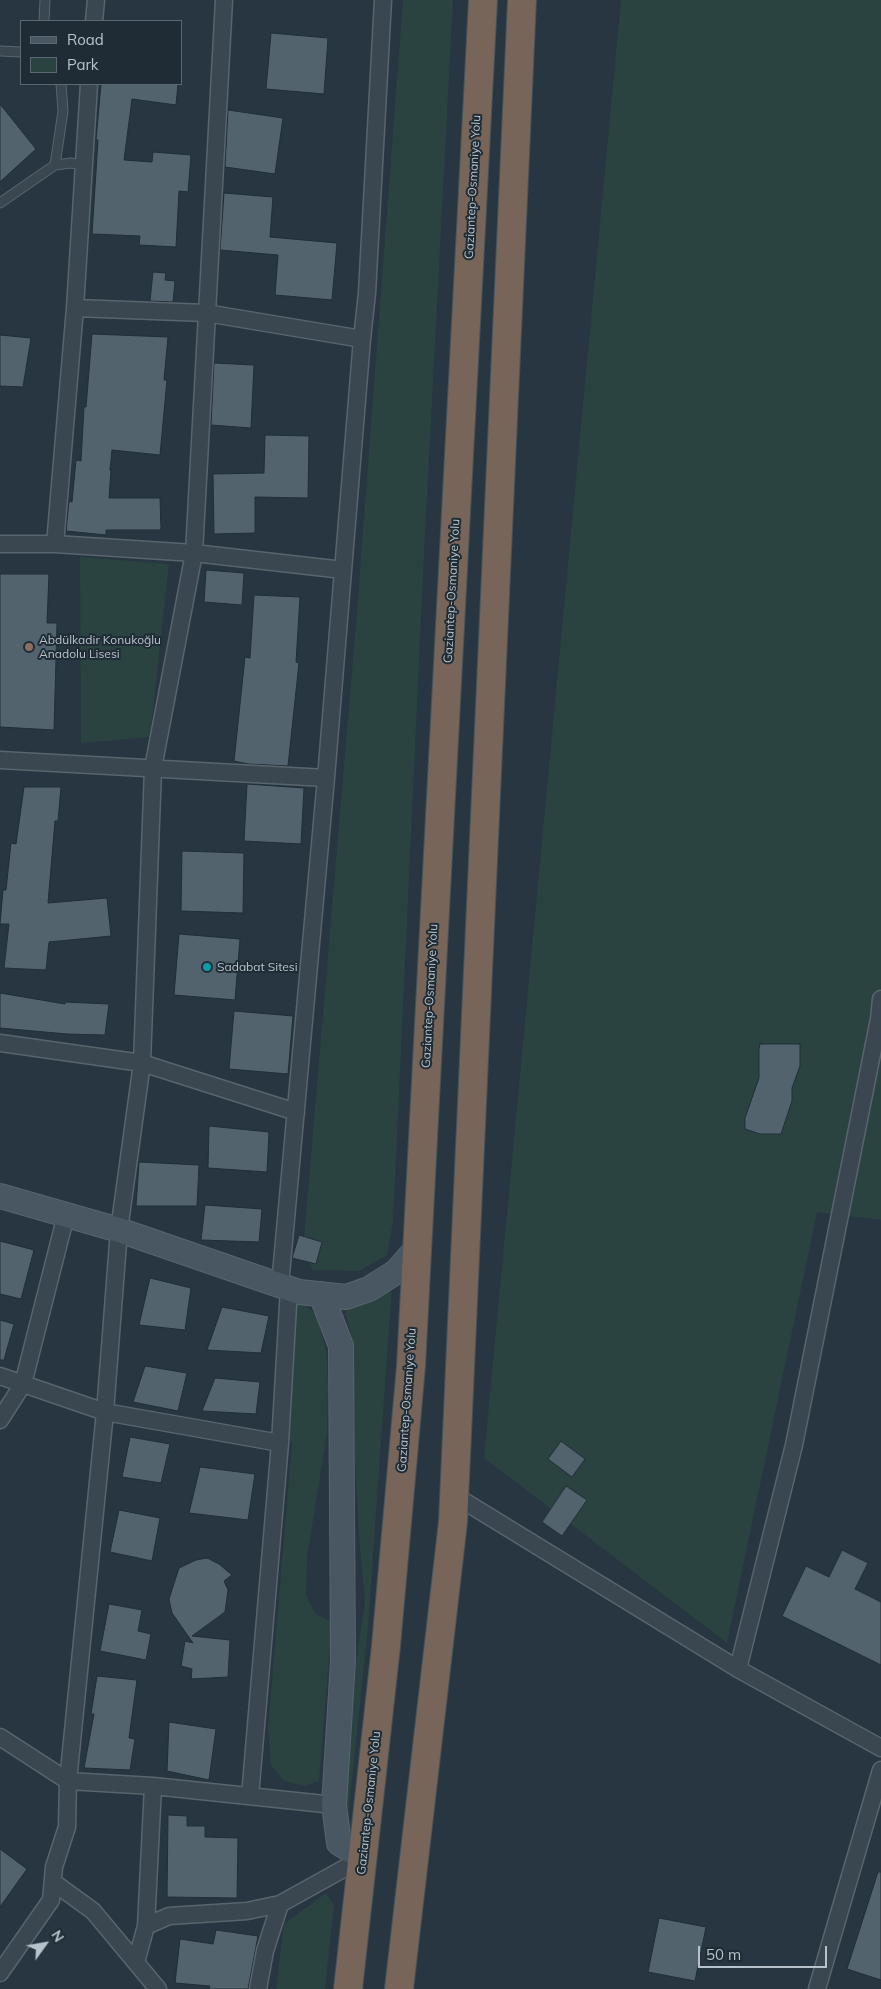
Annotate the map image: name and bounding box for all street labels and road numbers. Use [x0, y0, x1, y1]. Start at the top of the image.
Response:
street label: Gaziantep-Osmaniye Yolu [462, 115, 484, 259]
street label: Gaziantep-Osmaniye Yolu [441, 519, 463, 663]
street label: Gaziantep-Osmaniye Yolu [419, 924, 441, 1068]
street label: Gaziantep-Osmaniye Yolu [395, 1328, 419, 1472]
street label: Gaziantep-Osmaniye Yolu [354, 1731, 384, 1875]

